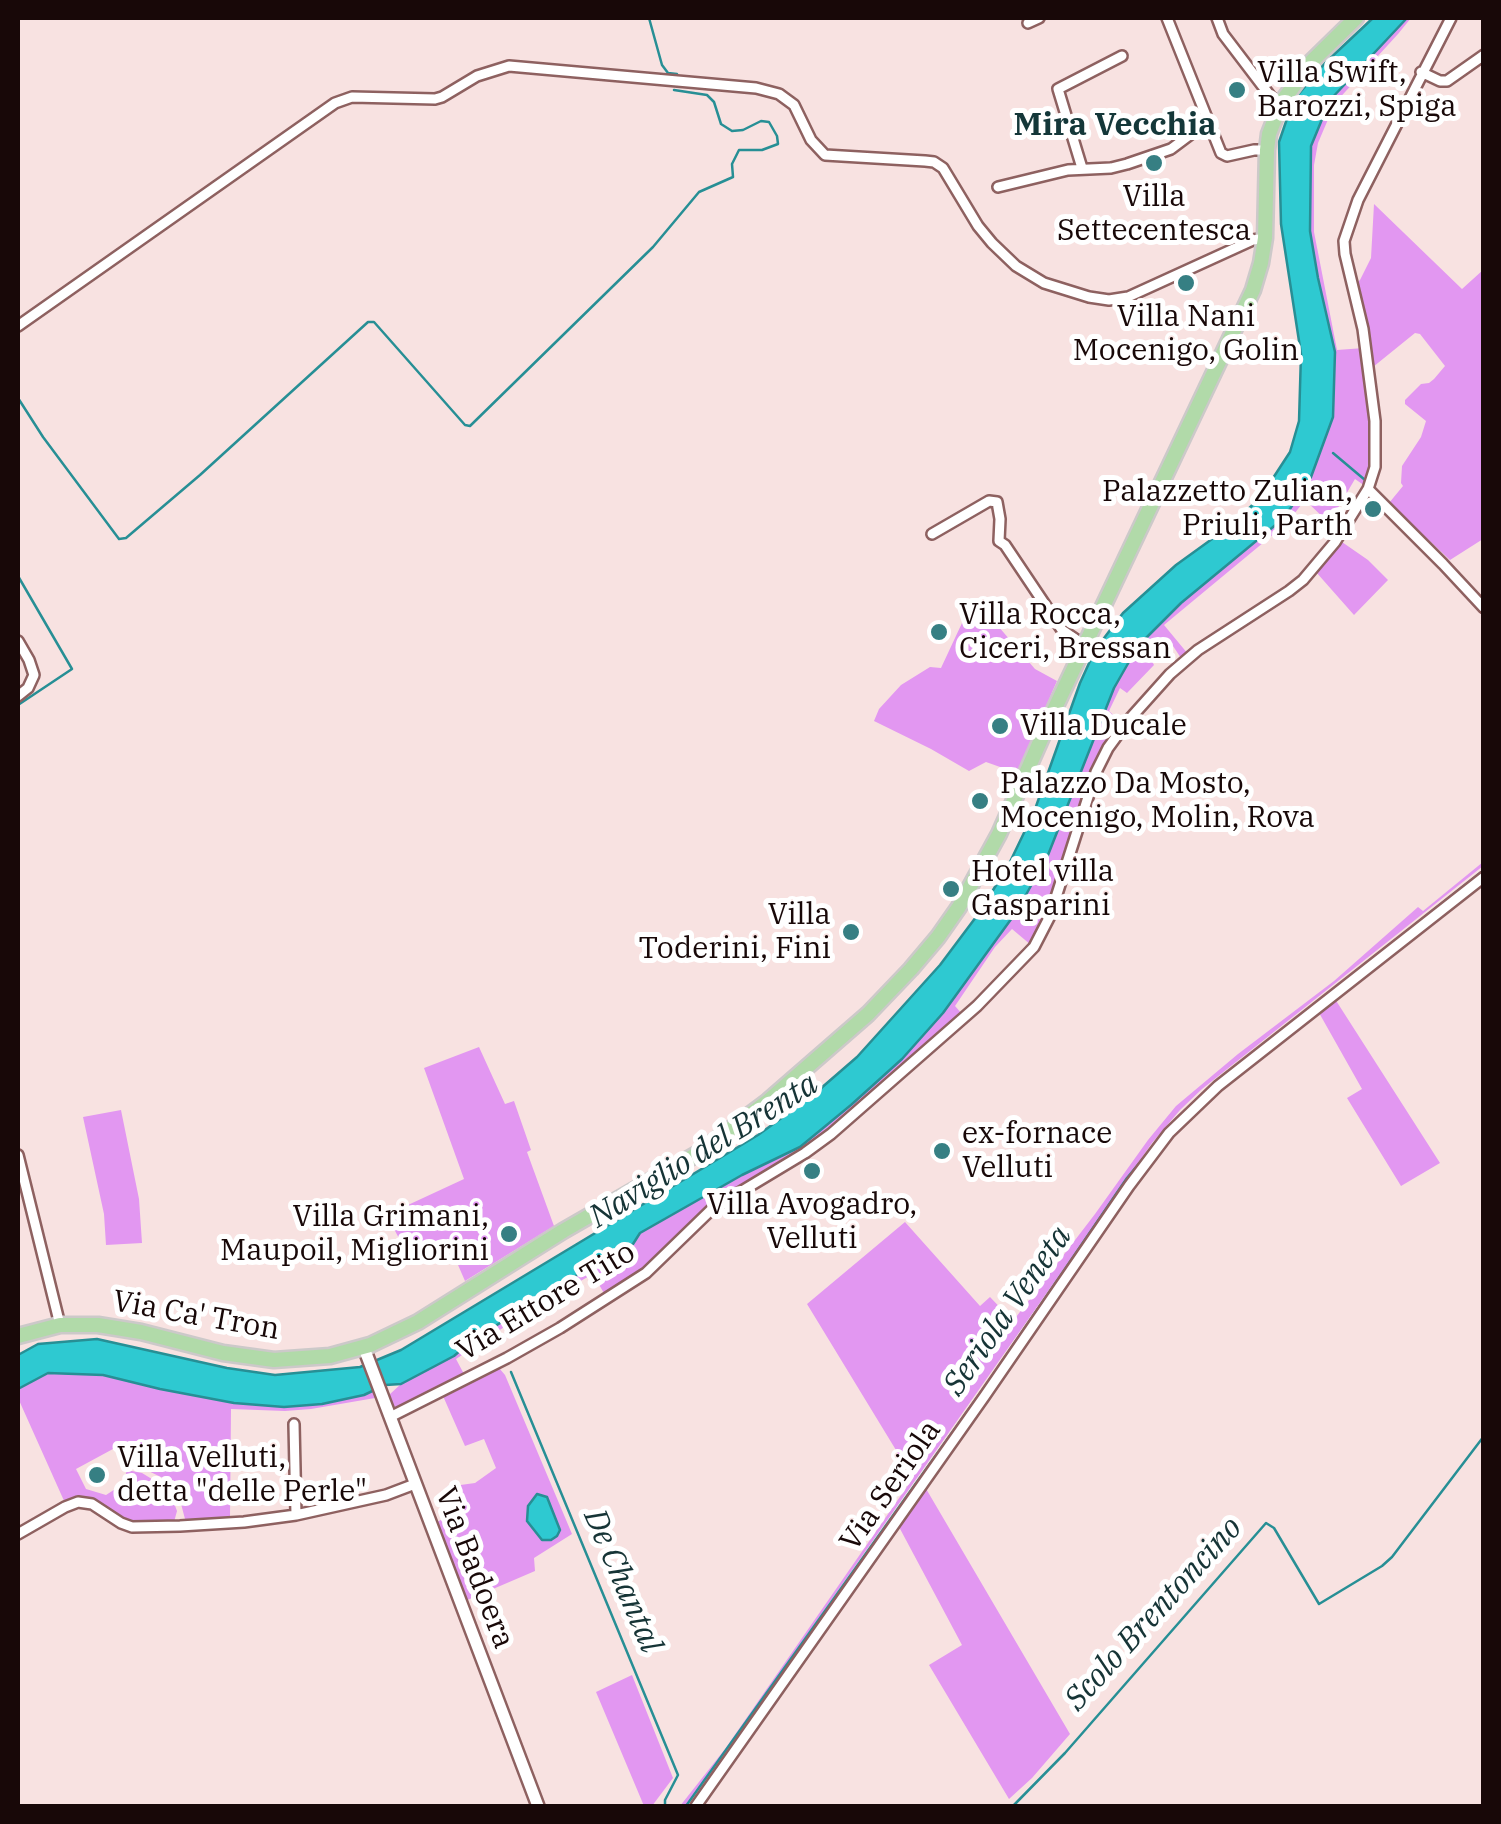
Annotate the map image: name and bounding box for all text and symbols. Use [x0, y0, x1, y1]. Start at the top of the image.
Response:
place label: Villa Swift, Barozzi, Spiga [1257, 55, 1457, 126]
marker: Villa Swift, Barozzi, Spiga [1226, 79, 1248, 101]
district label: Mira Vecchia [1014, 107, 1216, 145]
marker: Villa Settecentesca [1143, 152, 1165, 174]
place label: Villa Settecentesca [1057, 179, 1251, 250]
marker: Villa Nani Mocenigo, Golin [1175, 272, 1197, 294]
place label: Villa Nani Mocenigo, Golin [1073, 299, 1299, 370]
place label: Palazzetto Zulian, Priuli, Parth [1102, 474, 1353, 544]
marker: Palazzetto Zulian, Priuli, Parth [1362, 498, 1384, 520]
place label: Villa Rocca, Ciceri, Bressan [959, 597, 1171, 668]
marker: Villa Rocca, Ciceri, Bressan [928, 621, 950, 643]
place label: Villa Ducale [1020, 708, 1187, 744]
marker: Villa Ducale [989, 715, 1011, 737]
place label: Palazzo Da Mosto, Mocenigo, Molin, Rova [1000, 766, 1315, 836]
marker: Palazzo Da Mosto, Mocenigo, Molin, Rova [969, 790, 991, 812]
place label: Hotel villa Gasparini [971, 854, 1114, 924]
marker: Hotel villa Gasparini [940, 878, 962, 900]
place label: Villa Toderini, Fini [638, 897, 831, 968]
marker: Villa Toderini, Fini [840, 921, 862, 943]
water label: Naviglio del Brenta [583, 1065, 825, 1237]
place label: ex-fornace Velluti [962, 1116, 1112, 1186]
marker: ex-fornace Velluti [931, 1140, 953, 1162]
marker: Villa Avogadro, Velluti [801, 1160, 823, 1182]
place label: Villa Avogadro, Velluti [707, 1187, 917, 1258]
place label: Villa Grimani, Maupoil, Migliorini [220, 1199, 489, 1270]
water label: Seriola Veneta [936, 1219, 1080, 1403]
marker: Villa Grimani, Maupoil, Migliorini [498, 1223, 520, 1245]
street label: Via Ettore Tito [450, 1235, 642, 1369]
street label: Via Ca' Tron [110, 1284, 282, 1348]
street label: Via Seriola [833, 1414, 949, 1558]
place label: Villa Velluti, detta "delle Perle" [117, 1440, 367, 1510]
marker: Villa Velluti, detta "delle Perle" [86, 1464, 108, 1486]
street label: Via Badoera [427, 1482, 521, 1654]
water label: De Chantal [575, 1504, 669, 1658]
water label: Scolo Brentoncino [1057, 1509, 1251, 1719]

